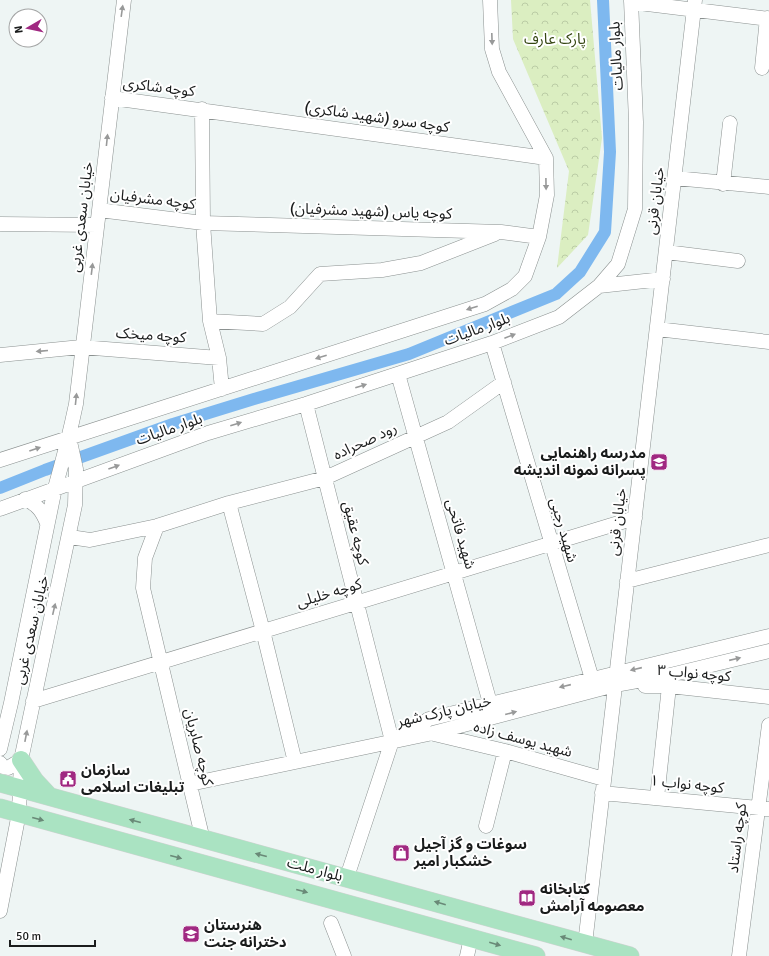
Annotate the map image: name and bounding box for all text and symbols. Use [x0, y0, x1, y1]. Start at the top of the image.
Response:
one-way arrow [119, 5, 125, 17]
north arrow [8, 8, 48, 48]
street label: بلوار مالیات [605, 21, 627, 91]
text: N [12, 25, 26, 34]
park label: پارک عارف [524, 30, 586, 49]
one-way arrow [489, 33, 495, 46]
street label: کوچه شاکری [122, 74, 197, 101]
street label: کوچه سرو (شهید شاکری) [303, 98, 451, 137]
one-way arrow [104, 134, 111, 146]
street label: خیابان سعدی غربی [65, 161, 97, 273]
street label: خیابان قرنی [642, 166, 668, 236]
one-way arrow [543, 178, 549, 191]
street label: کوچه مشرفیان [109, 185, 197, 214]
street label: کوچه یاس (شهید مشرفیان) [290, 199, 453, 224]
one-way arrow [88, 263, 95, 276]
one-way arrow [465, 305, 477, 311]
street label: بلوار مالیات [442, 309, 512, 349]
street label: کوچه میخک [115, 324, 188, 348]
one-way arrow [505, 332, 517, 338]
one-way arrow [36, 348, 49, 354]
one-way arrow [315, 354, 327, 360]
one-way arrow [355, 383, 367, 389]
one-way arrow [73, 392, 79, 405]
street label: بلوار مالیات [133, 409, 205, 449]
street label: رود صحراده [330, 418, 400, 464]
one-way arrow [231, 421, 243, 427]
place label: مدرسه راهنمایی پسرانه نمونه اندیشه [514, 444, 646, 480]
one-way arrow [29, 445, 41, 451]
school or university icon: مدرسه راهنمایی پسرانه نمونه اندیشه [649, 452, 669, 472]
one-way arrow [108, 463, 120, 469]
street label: خیابان قرنی [604, 487, 630, 557]
street label: شهید رجبی [546, 496, 582, 565]
street label: شهید فاتحی [442, 497, 480, 572]
street label: کوچه عقیق [338, 499, 373, 568]
street label: خیابان سعدی غربی [10, 574, 52, 686]
street label: کوچه خلیلی [294, 574, 365, 612]
one-way arrow [51, 602, 57, 615]
one-way arrow [729, 656, 741, 662]
street label: کوچه نواب ۳ [656, 661, 733, 686]
one-way arrow [630, 667, 642, 673]
one-way arrow [559, 683, 571, 689]
street label: خیابان پارک شهر [394, 691, 493, 732]
street label: کوچه صابریان [180, 706, 218, 789]
one-way arrow [505, 709, 517, 715]
street label: شهید یوسف زاده [472, 717, 574, 761]
one-way arrow [23, 729, 29, 742]
place label: سازمان تبلیغات اسلامی [81, 761, 185, 796]
public building icon: سازمان تبلیغات اسلامی [58, 769, 78, 789]
street label: کوچه نواب ۱ [649, 771, 726, 798]
street label: کوچه راستاد [724, 801, 751, 874]
one-way arrow [31, 816, 44, 822]
one-way arrow [129, 818, 141, 824]
place label: سوغات و گز آجیل خشکبار امیر [413, 835, 527, 870]
shop icon: سوغات و گز آجیل خشکبار امیر [391, 843, 411, 863]
one-way arrow [255, 851, 267, 857]
street label: بلوار ملت [285, 853, 345, 885]
one-way arrow [171, 854, 183, 860]
place label: کتابخانه معصومه آرامش [540, 880, 645, 915]
one-way arrow [296, 888, 308, 894]
library icon: کتابخانه معصومه آرامش [517, 888, 537, 908]
one-way arrow [434, 900, 447, 906]
place label: هنرستان دخترانه جنت [204, 916, 287, 951]
scale bar [10, 922, 95, 948]
school or university icon: هنرستان دخترانه جنت [181, 924, 201, 944]
text: 50 m [16, 929, 41, 944]
one-way arrow [559, 935, 572, 941]
one-way arrow [489, 941, 501, 947]

